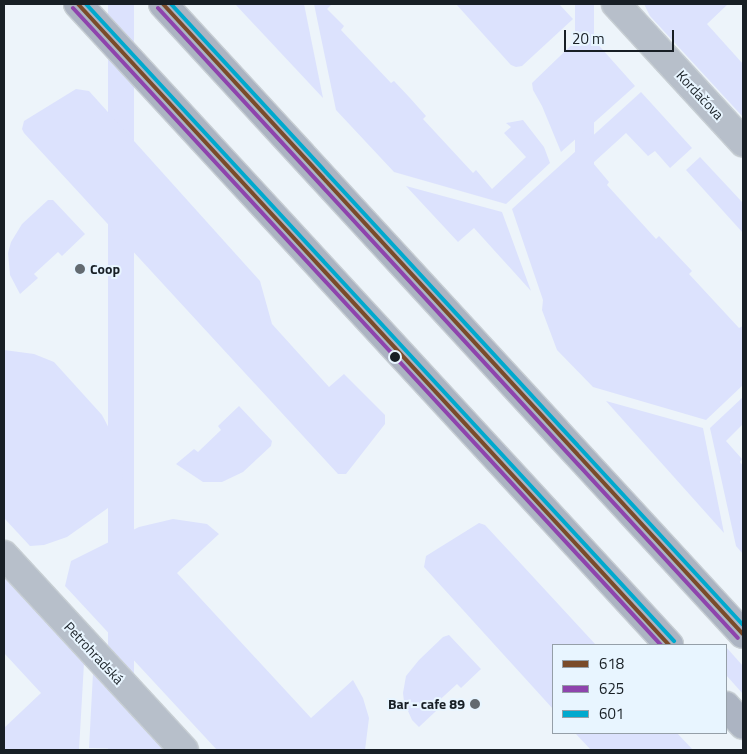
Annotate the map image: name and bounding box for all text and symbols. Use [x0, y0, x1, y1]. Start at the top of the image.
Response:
scale bar [567, 20, 677, 52]
text: 20 m [572, 27, 605, 50]
street label: Kordačova [673, 67, 727, 123]
place label: Coop [90, 261, 120, 277]
marker: Coop [74, 263, 86, 275]
unlabelled marker [390, 352, 400, 362]
street label: Petrohradská [61, 618, 127, 688]
legend [552, 644, 727, 734]
text: 618 [599, 652, 624, 675]
text: 625 [599, 677, 624, 700]
place label: Bar - cafe 89 [388, 696, 465, 712]
marker: Bar - cafe 89 [469, 698, 481, 710]
text: 601 [599, 702, 624, 725]

